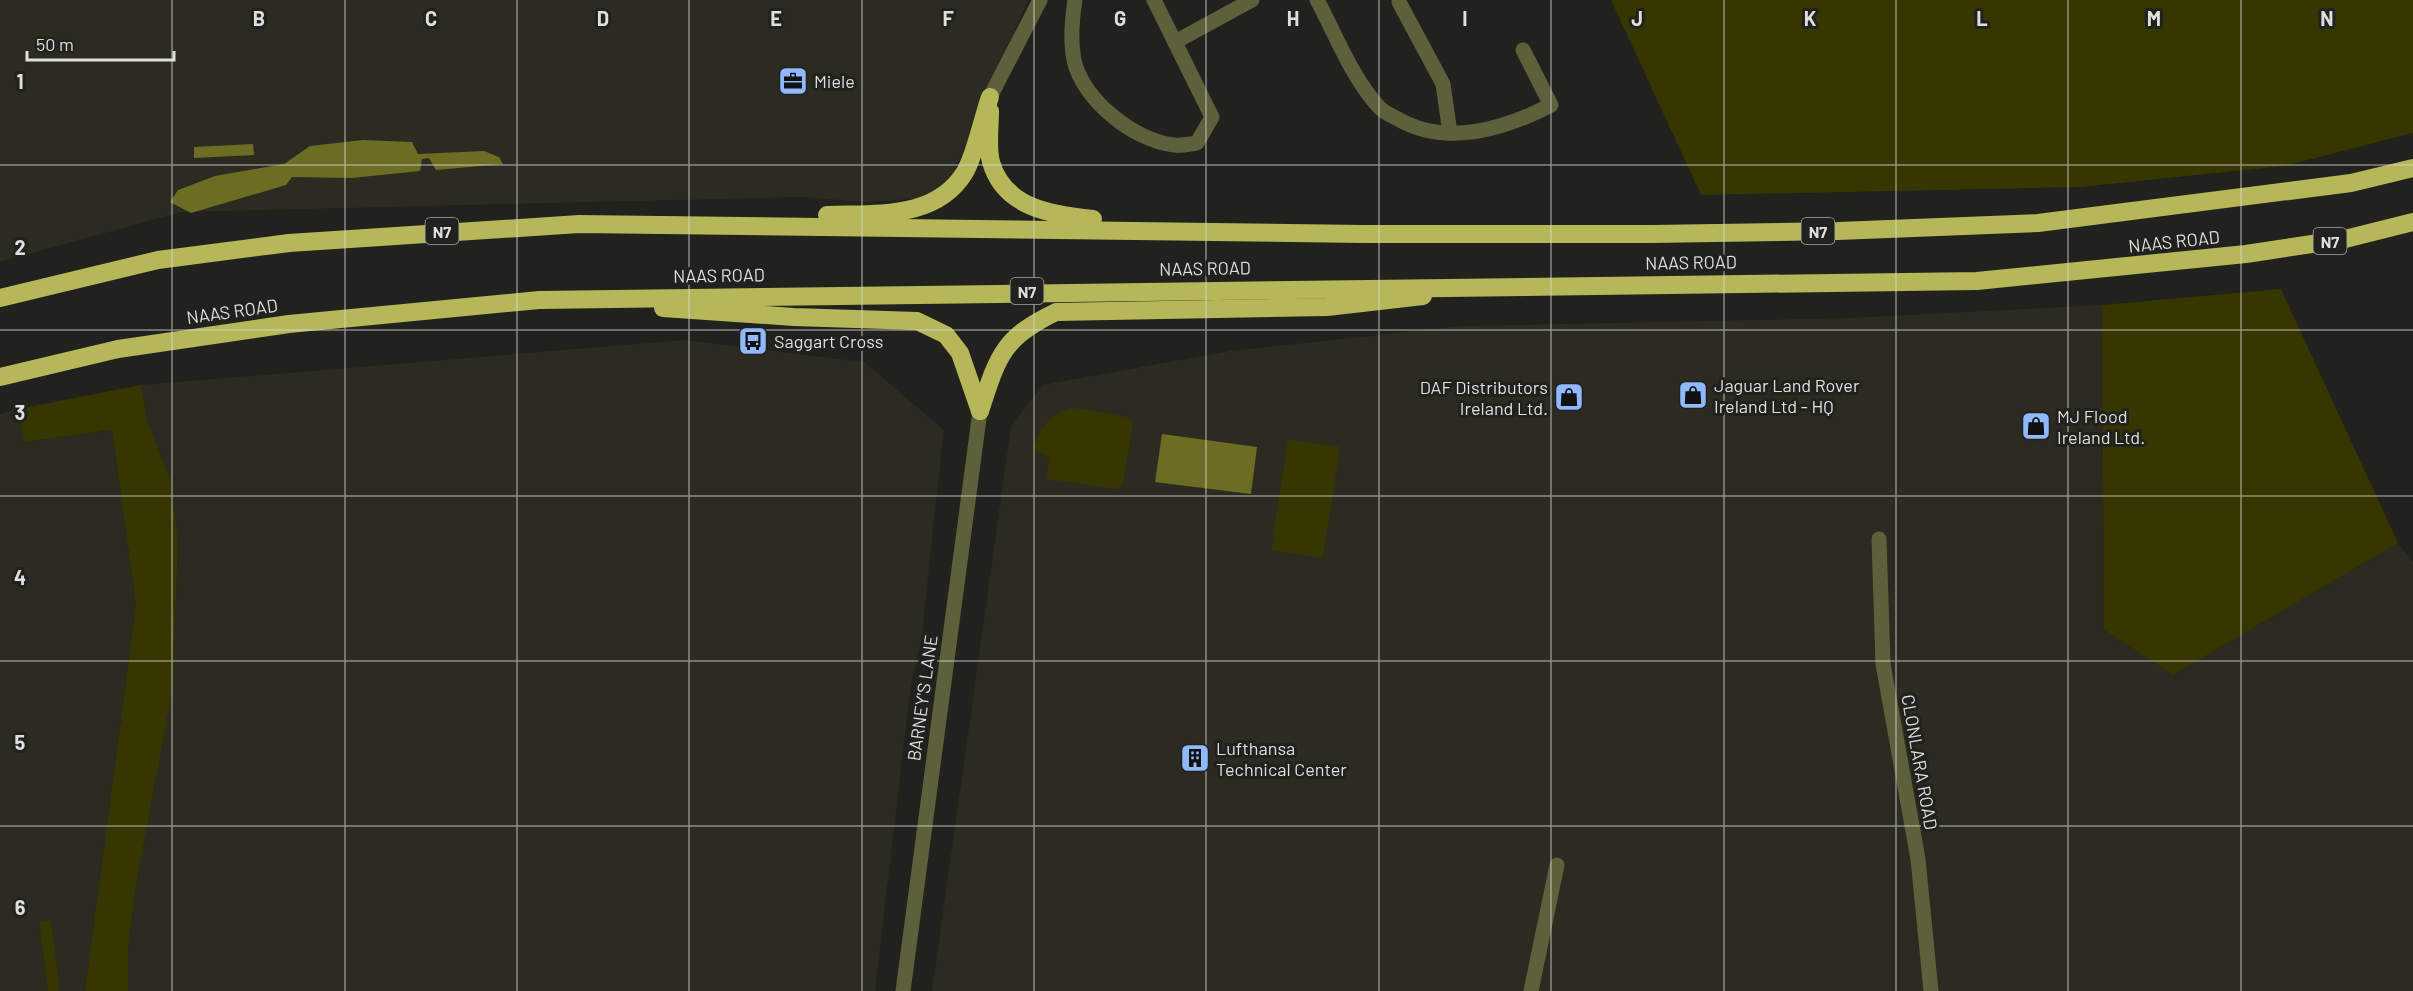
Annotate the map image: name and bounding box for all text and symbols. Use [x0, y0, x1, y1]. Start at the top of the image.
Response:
text: B [253, 6, 265, 30]
text: C [425, 6, 437, 30]
text: D [597, 6, 609, 30]
text: E [770, 6, 782, 30]
text: F [942, 6, 954, 30]
text: G [1114, 6, 1126, 30]
text: H [1287, 6, 1299, 30]
text: I [1462, 6, 1468, 30]
text: J [1631, 6, 1643, 30]
text: K [1804, 6, 1817, 30]
text: L [1976, 6, 1988, 30]
text: M [2147, 6, 2161, 30]
text: N [2320, 6, 2334, 30]
scale bar [27, 24, 174, 62]
text: 50 m [36, 33, 74, 55]
office icon: Miele [777, 65, 809, 97]
text: 1 [16, 69, 24, 93]
place label: Miele [814, 70, 855, 92]
road number: N7 [426, 218, 458, 244]
road number: N7 [1802, 218, 1834, 244]
street label: NAAS ROAD [2127, 225, 2221, 257]
road number: N7 [2314, 228, 2346, 254]
text: 2 [14, 235, 26, 259]
street label: NAAS ROAD [1645, 250, 1737, 274]
street label: NAAS ROAD [1159, 256, 1251, 280]
street label: NAAS ROAD [673, 263, 765, 287]
road number: N7 [1010, 278, 1044, 304]
street label: NAAS ROAD [185, 294, 279, 328]
bus stop icon: Saggart Cross [737, 325, 769, 357]
place label: Saggart Cross [774, 330, 883, 352]
place label: Jaguar Land Rover Ireland Ltd - HQ [1714, 374, 1860, 417]
place label: DAF Distributors Ireland Ltd. [1420, 376, 1548, 419]
shop icon: Jaguar Land Rover Ireland Ltd - HQ [1677, 379, 1709, 411]
shop icon: DAF Distributors Ireland Ltd. [1553, 381, 1585, 413]
text: 3 [15, 400, 25, 424]
place label: MJ Flood Ireland Ltd. [2057, 405, 2145, 448]
shop icon: MJ Flood Ireland Ltd. [2020, 410, 2052, 442]
text: 4 [14, 565, 26, 589]
street label: BARNEY'S LANE [902, 634, 942, 762]
street label: CLONLARA ROAD [1897, 693, 1943, 831]
text: 5 [15, 730, 26, 754]
place label: Lufthansa Technical Center [1216, 737, 1347, 780]
building icon: Lufthansa Technical Center [1179, 742, 1211, 774]
text: 6 [15, 895, 26, 919]

